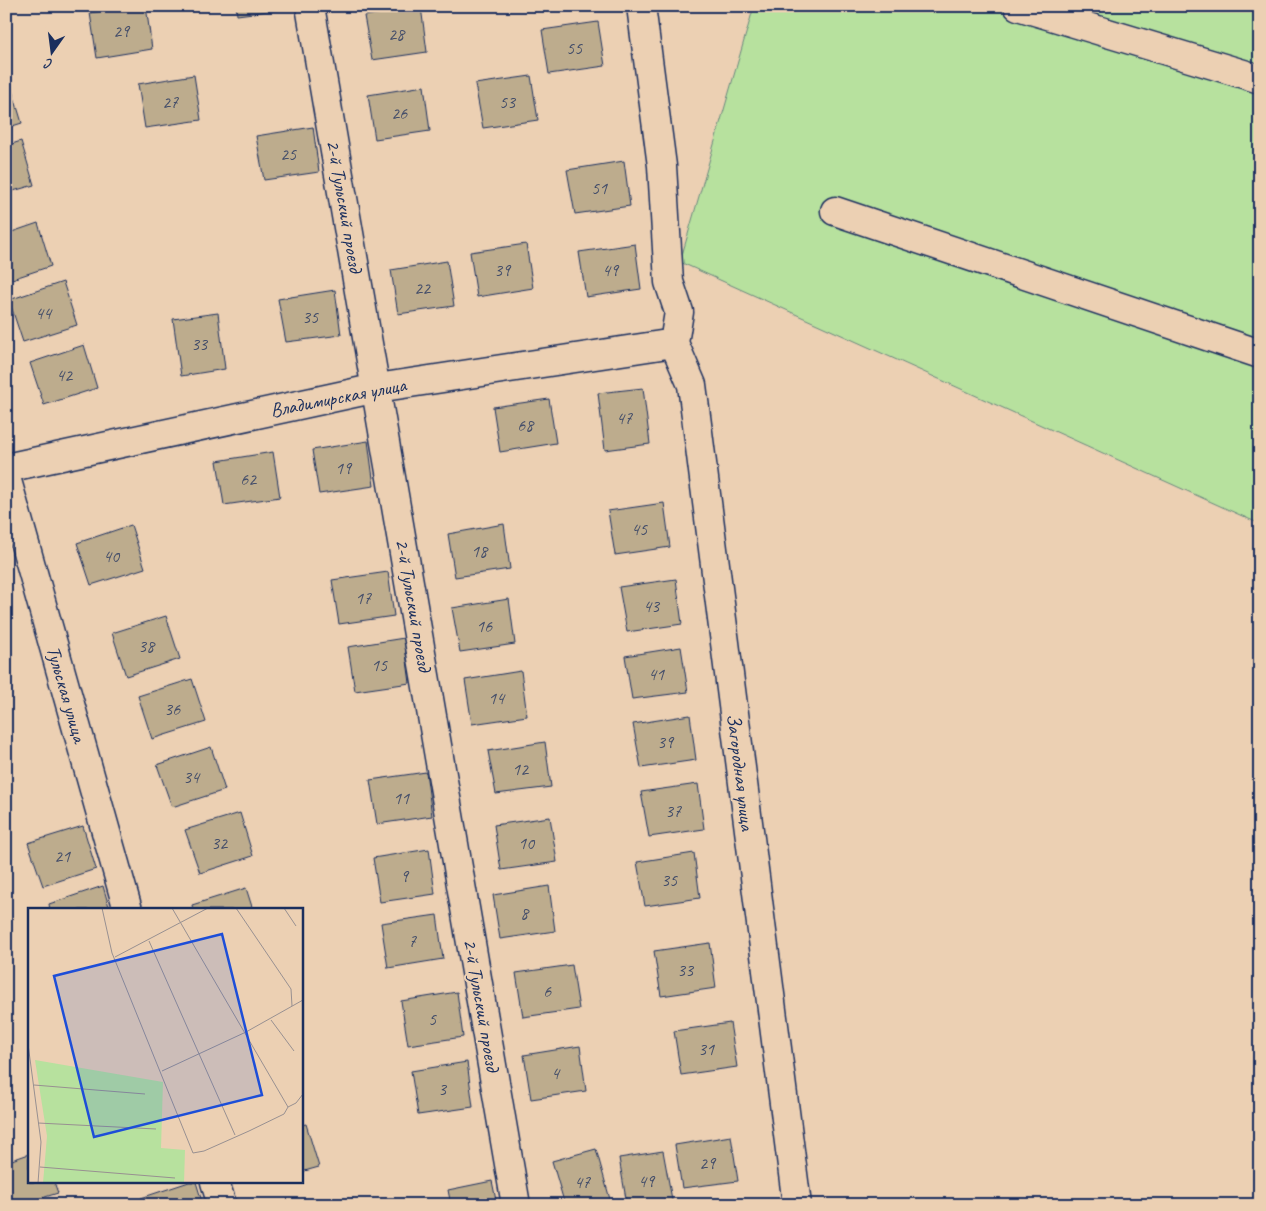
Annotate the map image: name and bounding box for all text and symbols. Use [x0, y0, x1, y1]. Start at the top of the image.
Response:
house number: 29 [113, 20, 131, 42]
house number: 28 [388, 23, 406, 45]
north arrow [28, 28, 78, 78]
house number: 55 [566, 37, 583, 59]
text: С [42, 55, 54, 73]
house number: 27 [162, 91, 179, 113]
house number: 53 [499, 91, 517, 113]
house number: 26 [391, 102, 408, 124]
street label: 2-й Тульский проезд [321, 138, 369, 276]
house number: 25 [280, 143, 297, 165]
house number: 51 [591, 177, 608, 199]
house number: 39 [494, 259, 512, 281]
house number: 49 [602, 259, 620, 281]
house number: 22 [414, 277, 432, 299]
house number: 44 [35, 302, 53, 324]
house number: 35 [302, 306, 319, 328]
house number: 33 [191, 333, 209, 355]
house number: 42 [56, 364, 74, 386]
street label: Владимирская улица [268, 372, 410, 423]
house number: 47 [616, 407, 633, 429]
house number: 68 [517, 414, 535, 436]
house number: 19 [335, 457, 353, 479]
house number: 62 [240, 468, 258, 490]
house number: 45 [631, 518, 648, 540]
street label: 2-й Тульский проезд [390, 537, 438, 675]
house number: 18 [471, 540, 489, 562]
house number: 40 [103, 545, 121, 567]
house number: 17 [355, 587, 372, 609]
house number: 43 [643, 595, 661, 617]
house number: 16 [476, 615, 493, 637]
house number: 38 [138, 635, 156, 657]
street label: Тульская улица [41, 643, 93, 747]
house number: 15 [371, 654, 388, 676]
house number: 41 [648, 663, 665, 685]
house number: 14 [488, 687, 506, 709]
house number: 36 [164, 698, 181, 720]
street label: Загородная улица [721, 712, 760, 834]
house number: 39 [657, 731, 675, 753]
house number: 12 [512, 758, 530, 780]
house number: 34 [183, 766, 201, 788]
house number: 11 [393, 787, 410, 809]
house number: 37 [665, 800, 682, 822]
house number: 32 [211, 832, 229, 854]
house number: 10 [518, 832, 536, 854]
house number: 21 [54, 845, 71, 867]
house number: 9 [400, 865, 410, 887]
house number: 35 [661, 869, 678, 891]
house number: 8 [520, 902, 530, 924]
inset map [28, 908, 302, 1184]
house number: 7 [408, 930, 417, 952]
street label: 2-й Тульский проезд [458, 937, 506, 1075]
house number: 33 [677, 959, 695, 981]
house number: 6 [543, 980, 552, 1002]
house number: 5 [428, 1008, 437, 1030]
house number: 31 [698, 1038, 715, 1060]
house number: 4 [551, 1062, 561, 1084]
house number: 3 [438, 1078, 448, 1100]
house number: 29 [699, 1152, 717, 1174]
house number: 49 [638, 1170, 656, 1192]
house number: 47 [574, 1171, 591, 1193]

